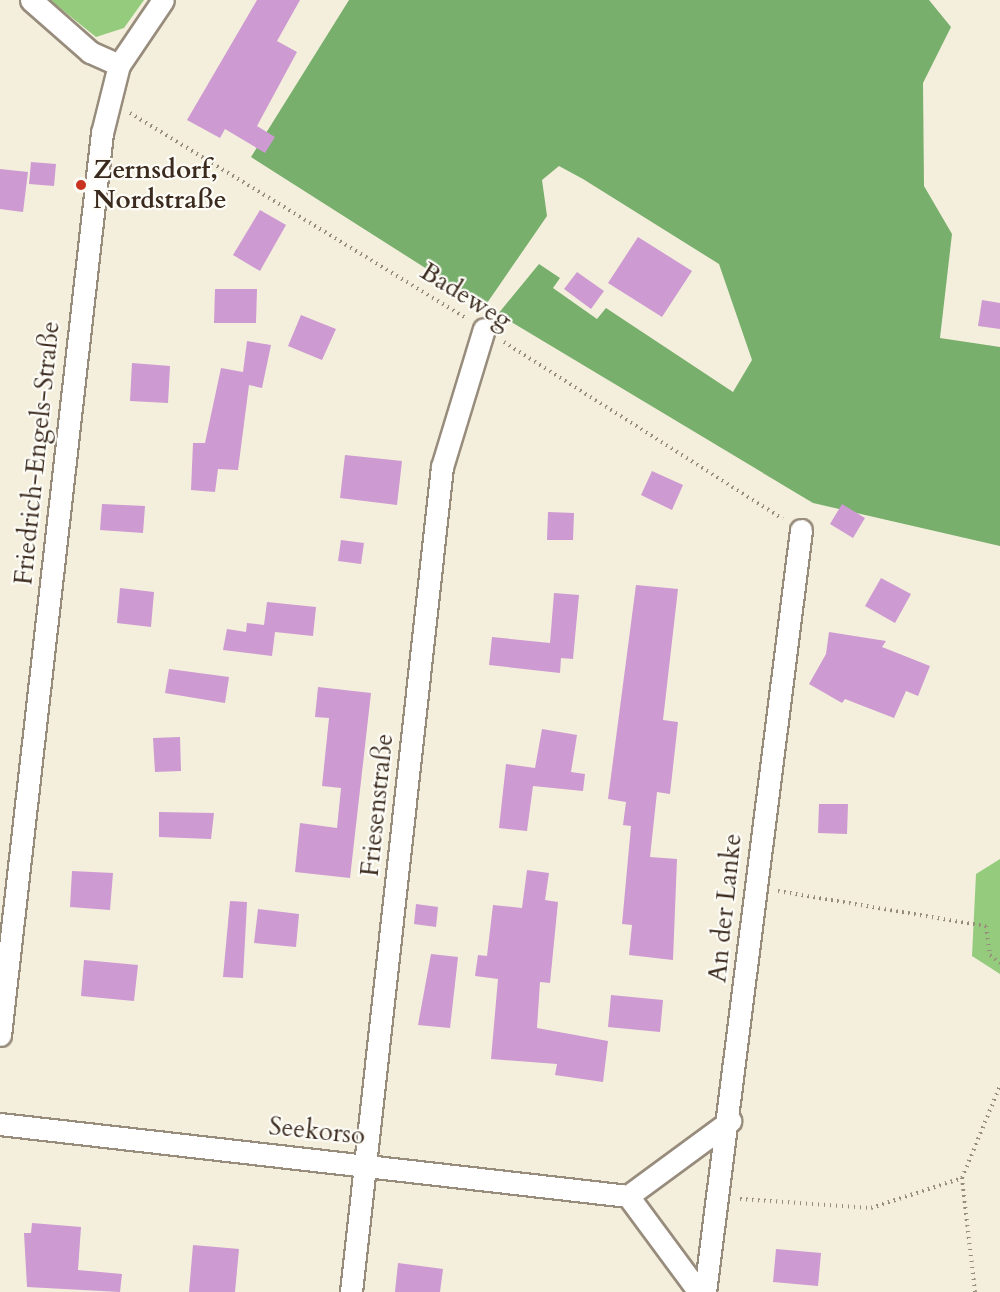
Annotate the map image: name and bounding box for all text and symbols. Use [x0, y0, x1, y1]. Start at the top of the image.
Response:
place label: Zernsdorf, Nordstraße [93, 154, 227, 216]
marker: Zernsdorf, Nordstraße [74, 178, 88, 192]
street label: Badeweg [415, 256, 517, 336]
street label: Friedrich-Engels-Straße [8, 320, 66, 586]
street label: Friesenstraße [354, 732, 400, 878]
street label: An der Lanke [702, 832, 748, 984]
street label: Seekorso [267, 1110, 367, 1152]

